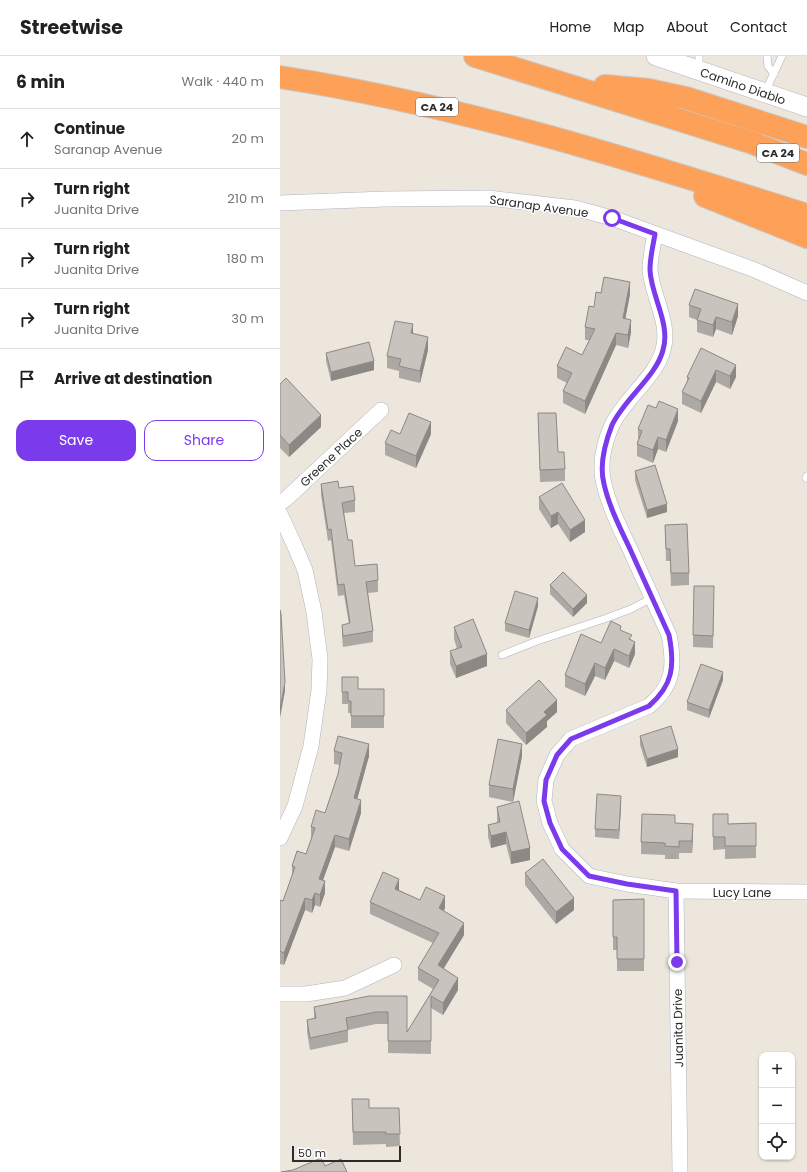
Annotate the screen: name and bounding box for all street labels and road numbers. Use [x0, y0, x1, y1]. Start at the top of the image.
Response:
street label: Camino Diablo [698, 63, 788, 109]
road number: CA 24 [416, 98, 458, 116]
road number: CA 24 [757, 144, 799, 162]
street label: Saranap Avenue [488, 191, 590, 221]
street label: Greene Place [296, 424, 366, 490]
street label: Lucy Lane [713, 884, 771, 901]
street label: Juanita Drive [669, 989, 687, 1067]

